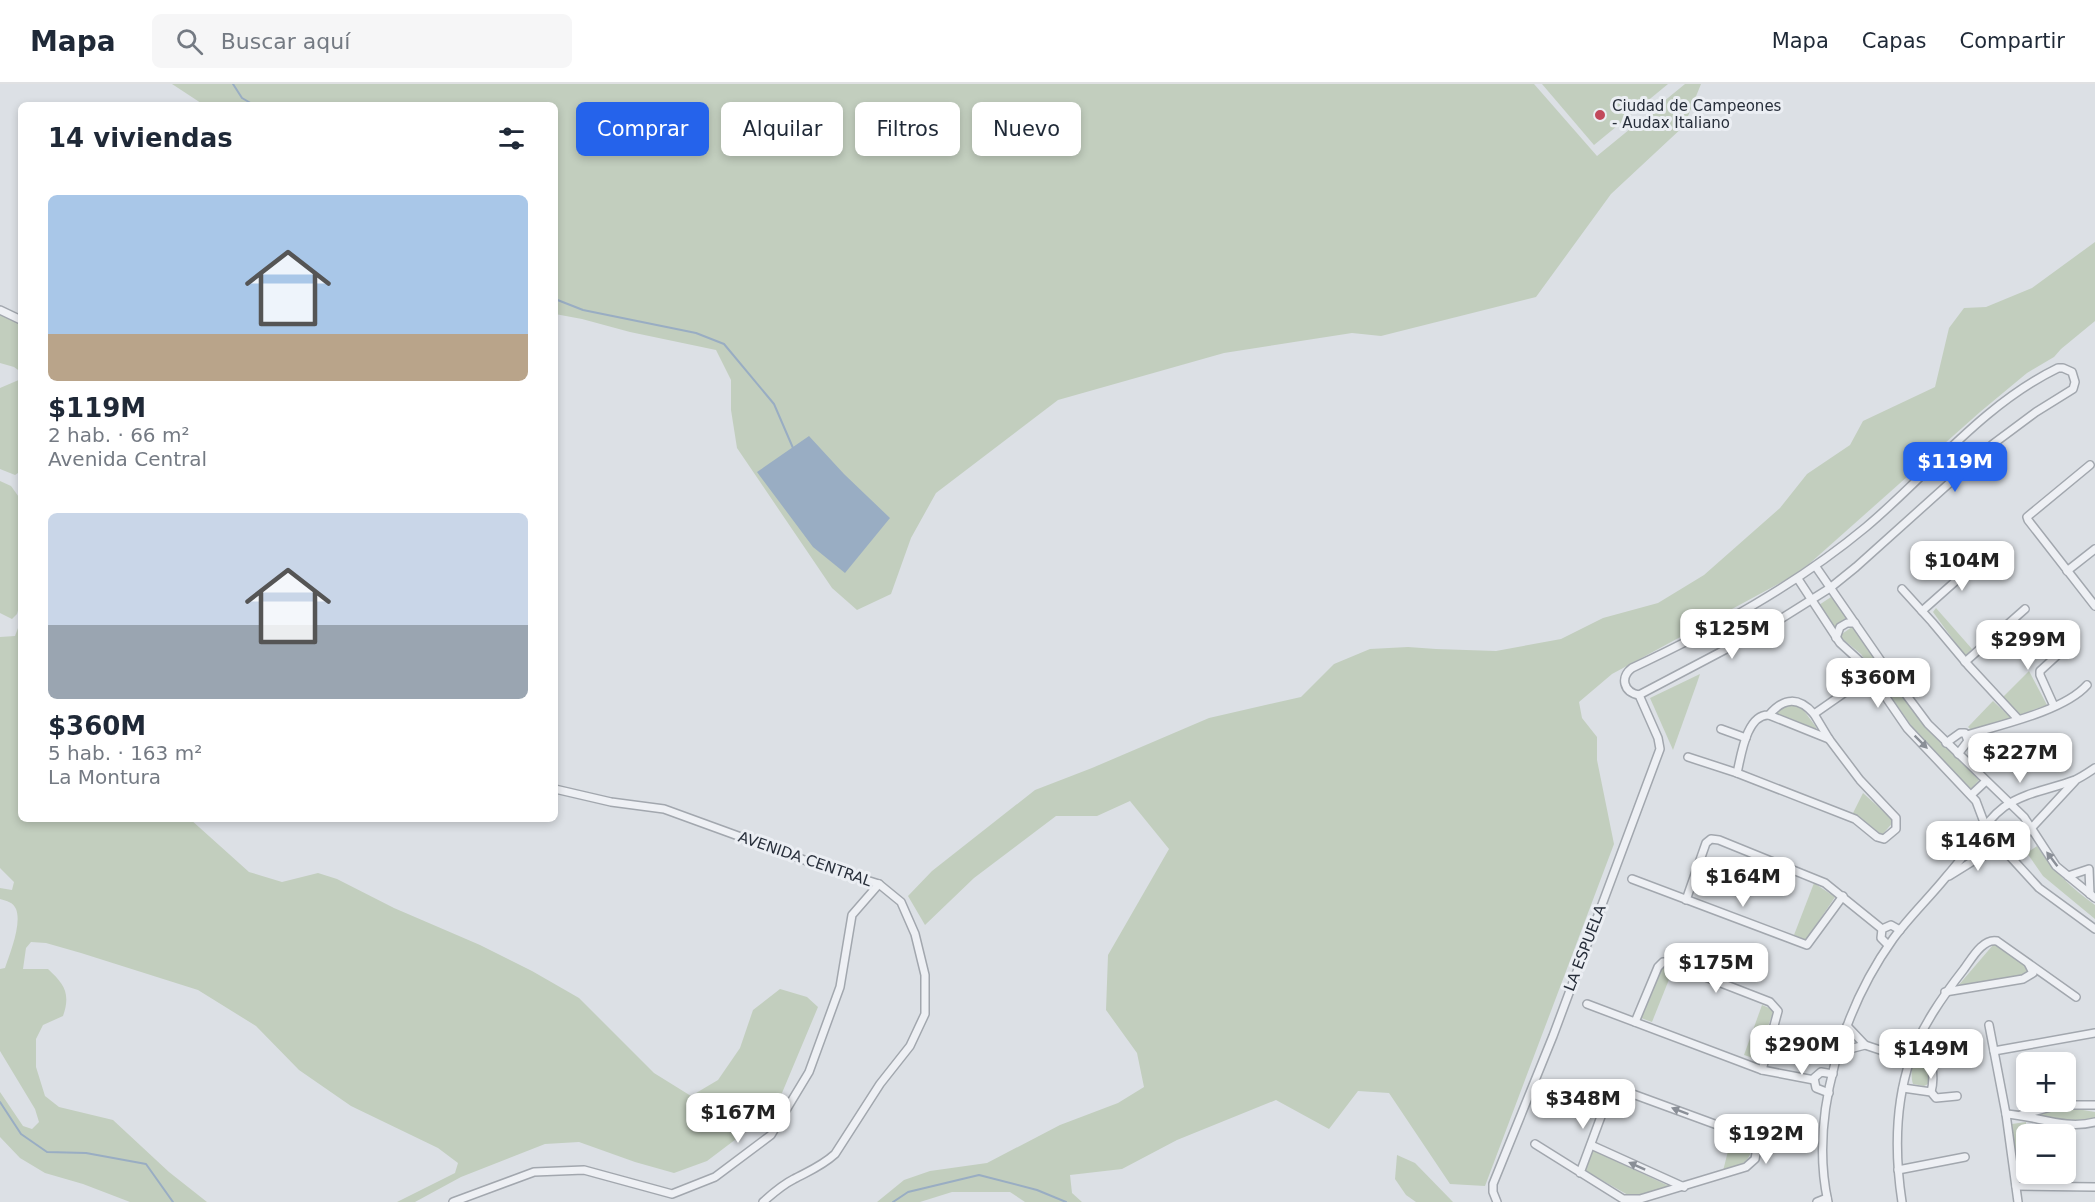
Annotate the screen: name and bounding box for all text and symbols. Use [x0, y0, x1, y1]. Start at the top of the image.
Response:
search box [152, 14, 572, 68]
text: Mapa [30, 25, 116, 58]
icon: search [173, 25, 206, 58]
text: Buscar aquí [221, 29, 350, 54]
text: Mapa [1772, 29, 1829, 53]
text: Capas [1862, 29, 1926, 53]
text: Compartir [1959, 29, 2065, 53]
place label: Ciudad de Campeones - Audax Italiano [1612, 97, 1782, 132]
chip: Comprar [576, 102, 709, 156]
chip: Alquilar [721, 102, 843, 156]
chip: Filtros [855, 102, 960, 156]
chip: Nuevo [972, 102, 1081, 156]
marker: Ciudad de Campeones - Audax Italiano [1593, 108, 1607, 122]
icon: filters [495, 122, 528, 155]
text: 14 viviendas [48, 123, 233, 153]
icon: home [234, 234, 342, 342]
text: $119M [48, 393, 146, 423]
text: 2 hab. · 66 m² [48, 423, 189, 447]
pin: $119M [1913, 442, 1997, 493]
text: Avenida Central [48, 447, 207, 471]
text: $119M [1917, 449, 1993, 473]
pin: $104M [1920, 541, 2004, 592]
text: $104M [1924, 548, 2000, 572]
icon: home [234, 552, 342, 660]
pin: $125M [1690, 609, 1774, 660]
text: $125M [1694, 616, 1770, 640]
pin: $299M [1986, 620, 2070, 671]
text: $299M [1990, 627, 2066, 651]
pin: $360M [1836, 658, 1920, 709]
text: $360M [1840, 665, 1916, 689]
text: $360M [48, 711, 146, 741]
pin: $227M [1978, 733, 2062, 784]
one-way arrow [1913, 735, 1927, 749]
text: $227M [1982, 740, 2058, 764]
text: 5 hab. · 163 m² [48, 741, 202, 765]
text: La Montura [48, 765, 161, 789]
pin: $146M [1936, 821, 2020, 872]
street label: AVENIDA CENTRAL [736, 828, 875, 890]
text: $146M [1940, 828, 2016, 852]
one-way arrow [2046, 852, 2058, 867]
pin: $164M [1701, 857, 1785, 908]
text: $164M [1705, 864, 1781, 888]
street label: LA ESPUELA [1560, 902, 1610, 994]
pin: $175M [1674, 943, 1758, 994]
text: $175M [1678, 950, 1754, 974]
pin: $290M [1760, 1025, 1844, 1076]
pin: $149M [1889, 1029, 1973, 1080]
text: $290M [1764, 1032, 1840, 1056]
text: $149M [1893, 1036, 1969, 1060]
map controls [2016, 1052, 2076, 1184]
button: + [2016, 1052, 2076, 1112]
pin: $348M [1541, 1079, 1625, 1130]
text: $348M [1545, 1086, 1621, 1110]
pin: $167M [696, 1093, 780, 1144]
text: $167M [700, 1100, 776, 1124]
one-way arrow [1671, 1106, 1689, 1116]
pin: $192M [1724, 1114, 1808, 1165]
text: $192M [1728, 1121, 1804, 1145]
button: − [2016, 1124, 2076, 1184]
one-way arrow [1629, 1161, 1646, 1170]

